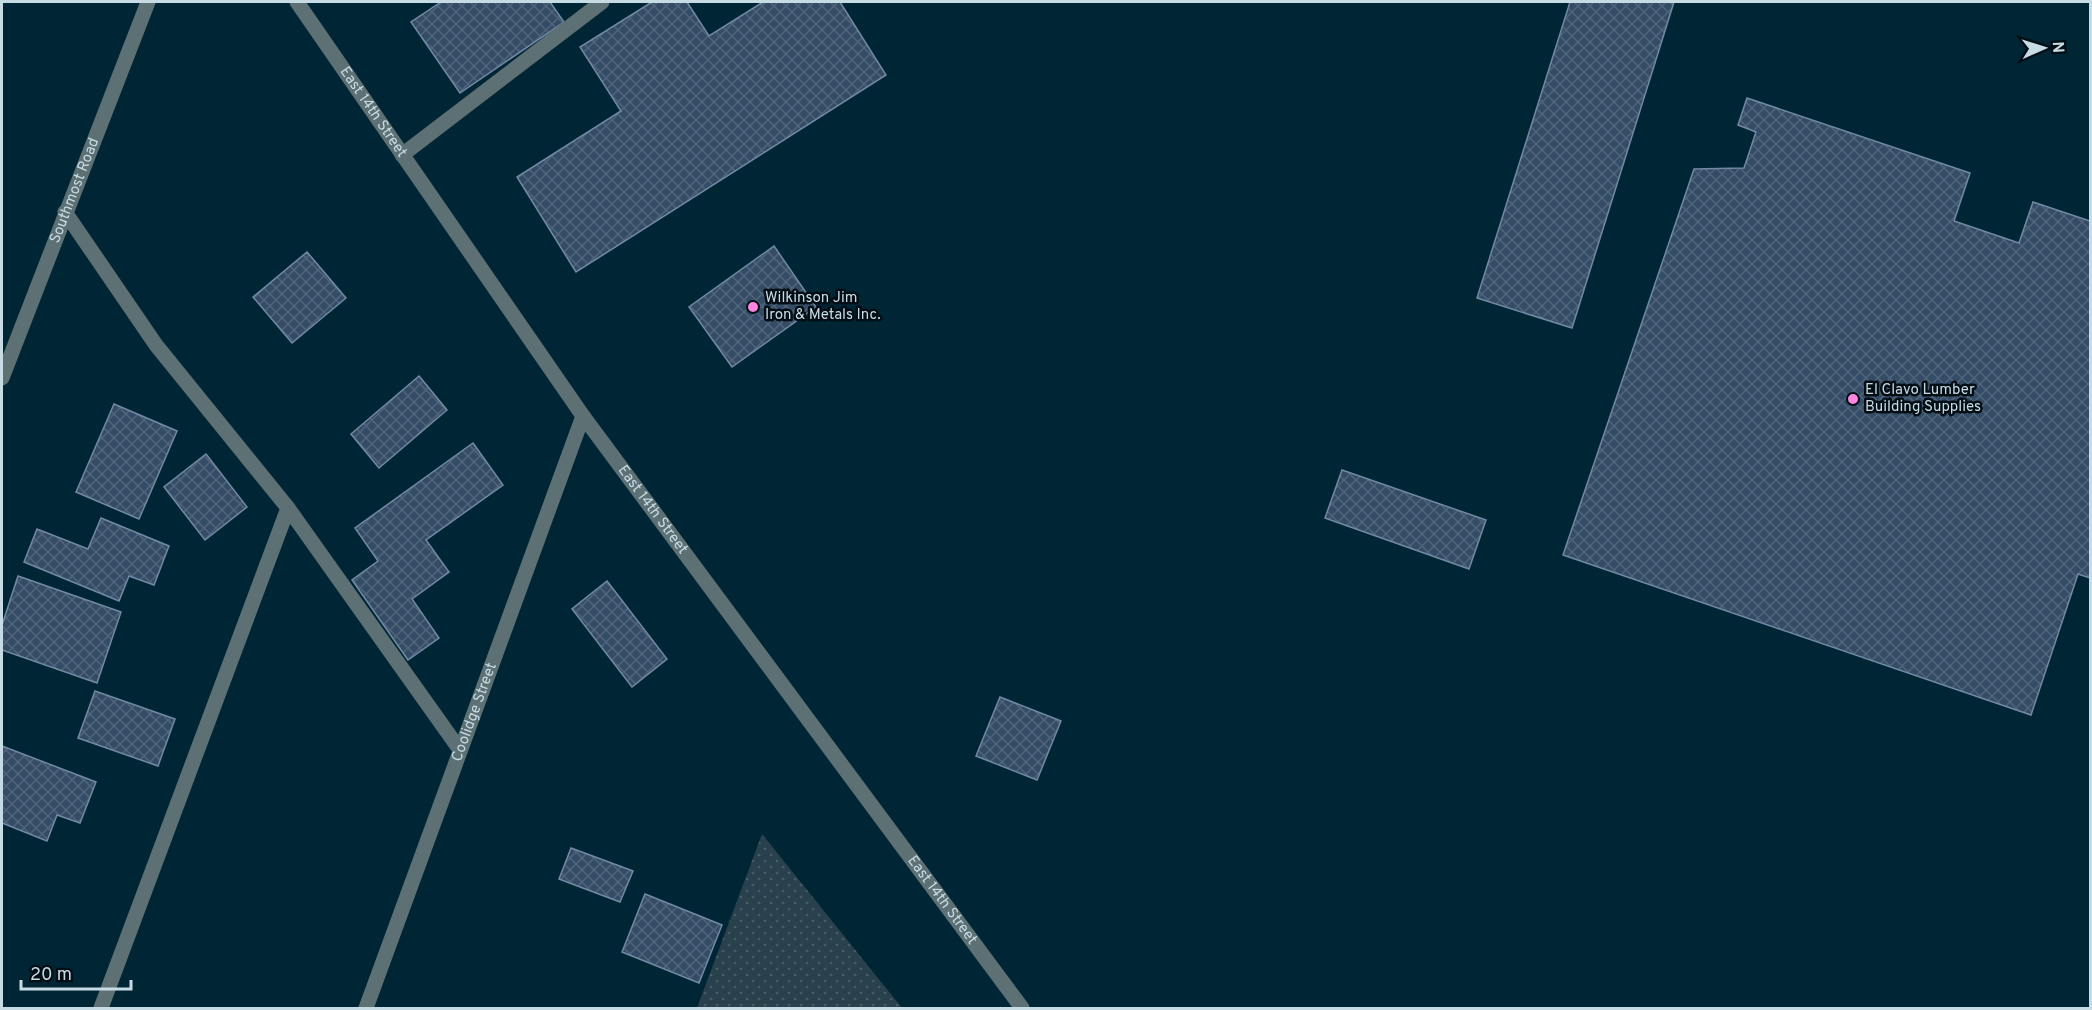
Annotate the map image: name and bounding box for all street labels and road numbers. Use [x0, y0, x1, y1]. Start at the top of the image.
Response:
street label: East 14th Street [335, 63, 411, 161]
street label: Southmost Road [46, 135, 104, 246]
street label: East 14th Street [613, 462, 692, 558]
street label: Coolidge Street [448, 660, 501, 764]
street label: East 14th Street [903, 852, 981, 949]

